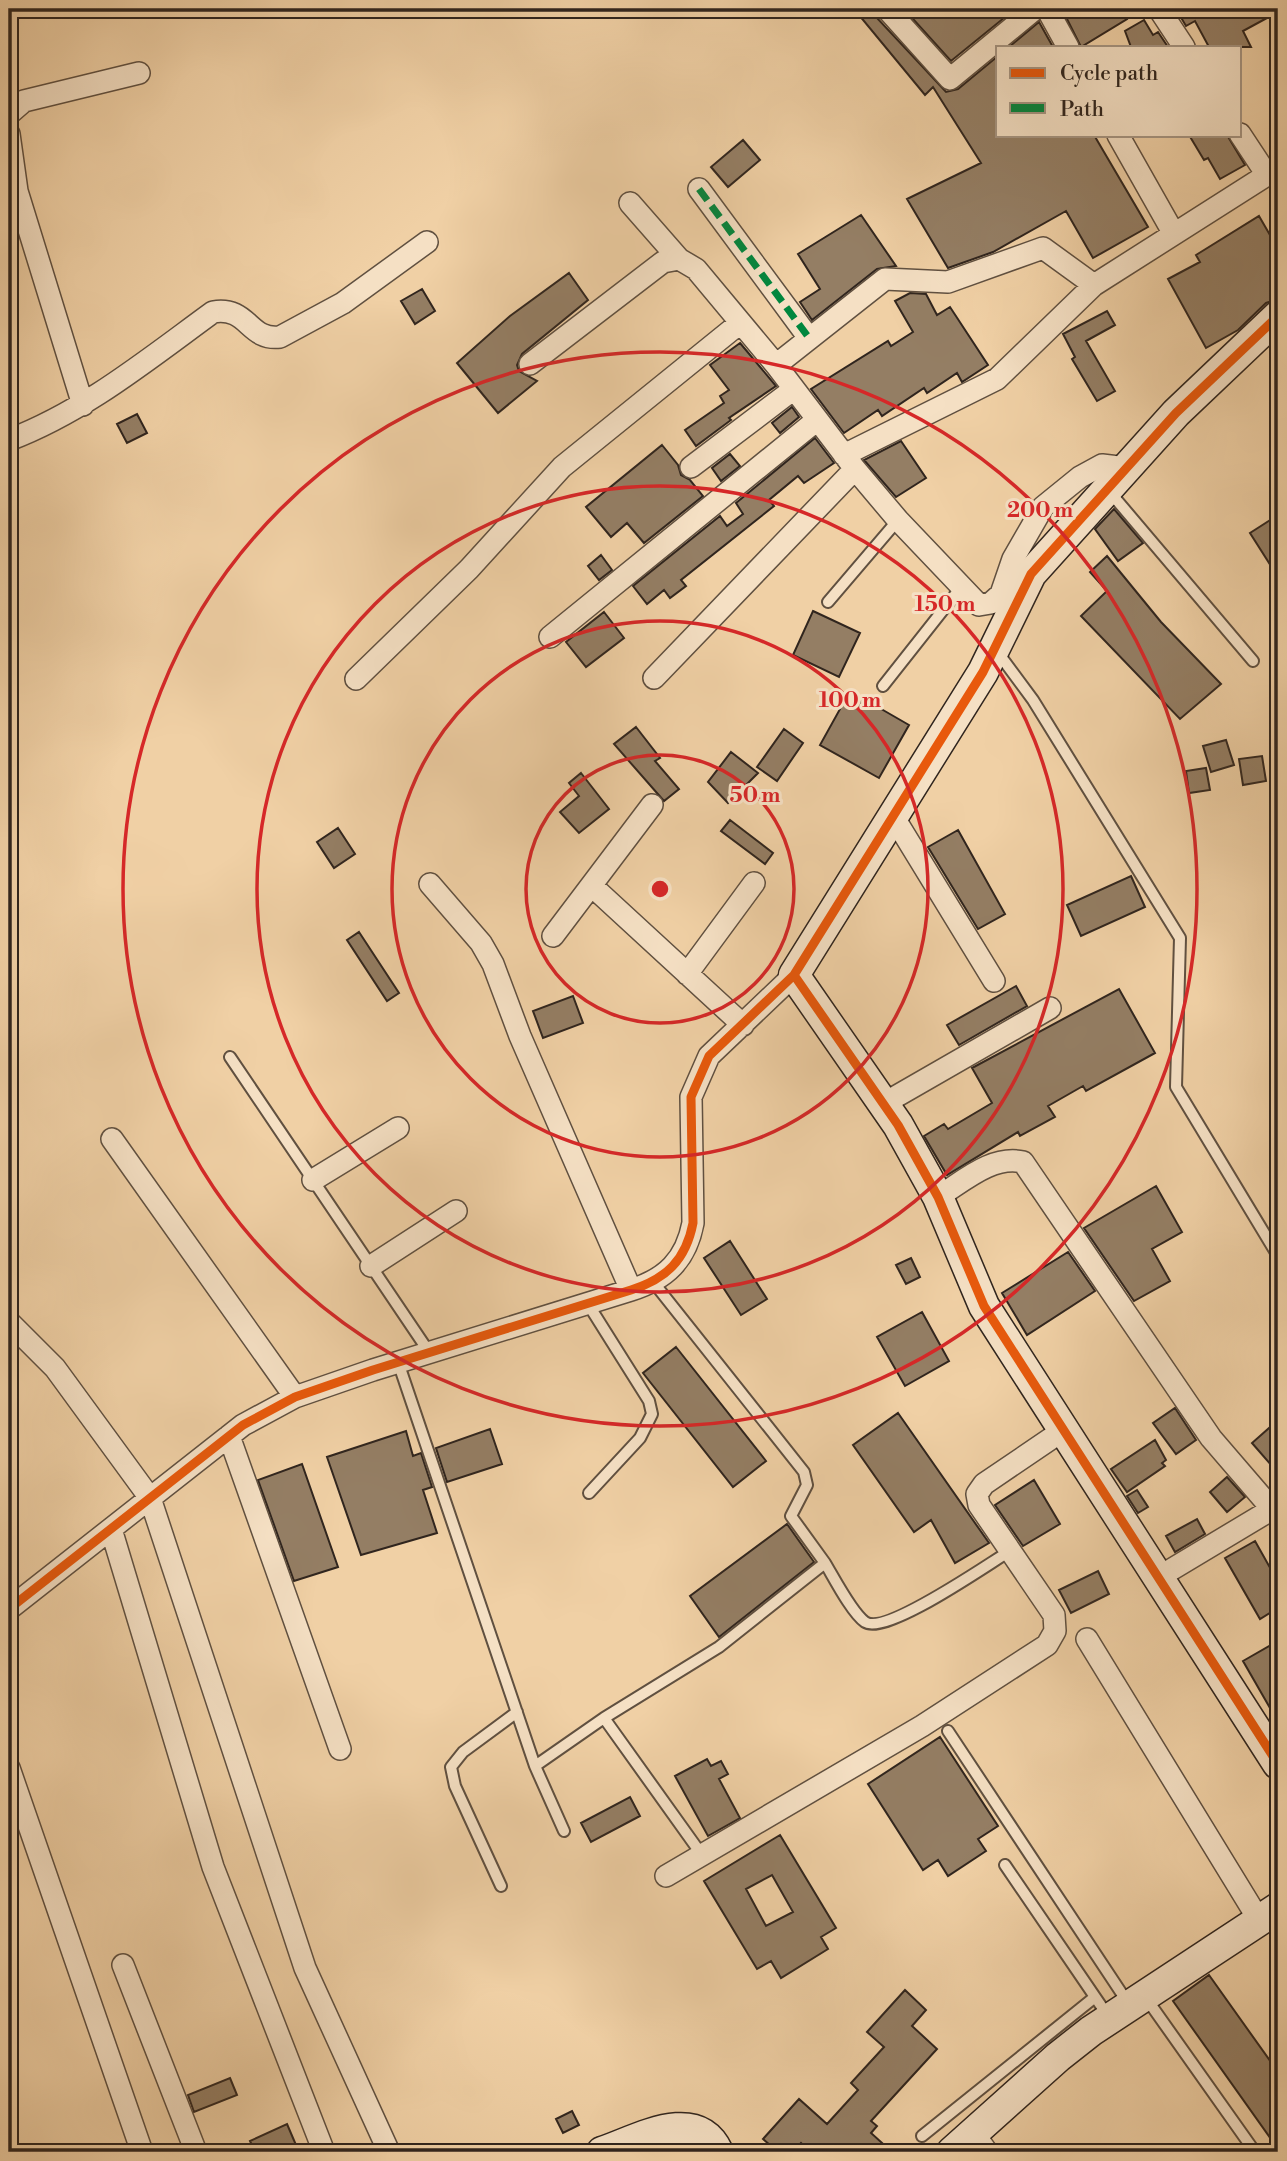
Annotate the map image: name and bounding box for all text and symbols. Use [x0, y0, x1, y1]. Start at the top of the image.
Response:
legend [996, 46, 1242, 136]
text: Cycle path [1060, 61, 1159, 87]
text: Path [1060, 97, 1105, 123]
text: 200 m [1007, 498, 1073, 524]
text: 150 m [915, 592, 975, 618]
text: 100 m [819, 688, 881, 714]
text: 50 m [730, 783, 780, 809]
centre of rings [648, 877, 672, 901]

